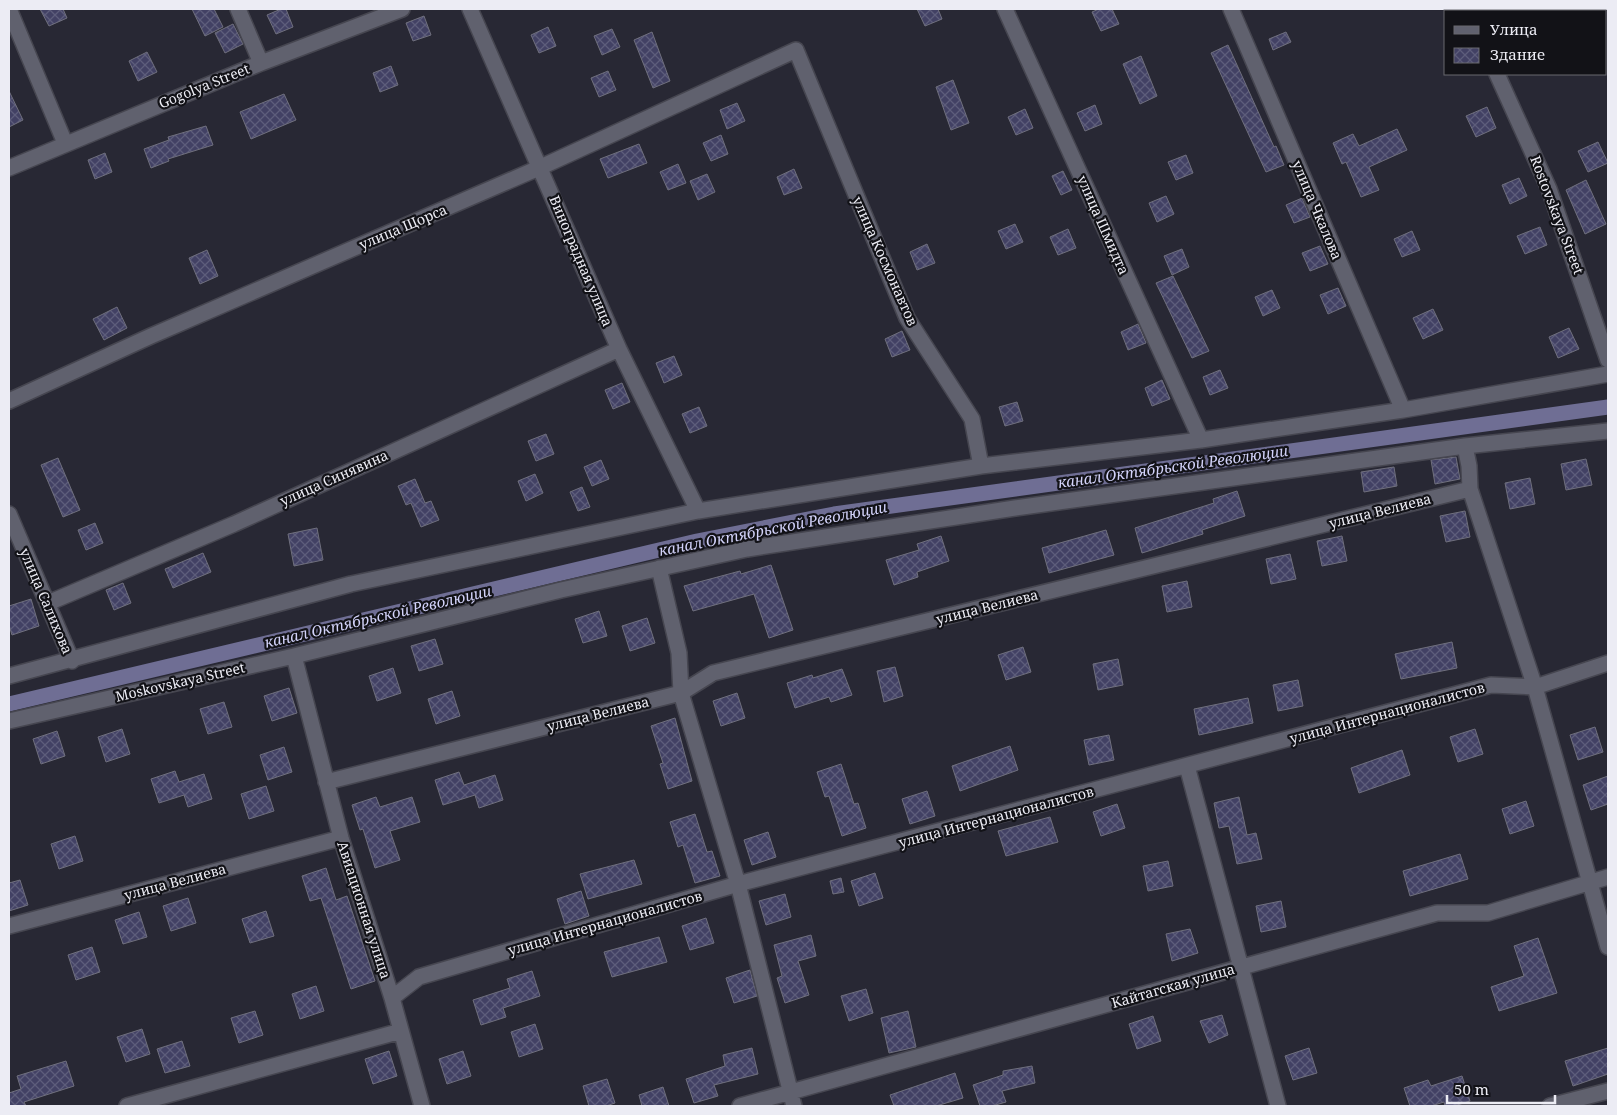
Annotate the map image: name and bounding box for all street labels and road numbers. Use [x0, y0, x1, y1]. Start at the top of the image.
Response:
street label: Gogolya Street [156, 59, 252, 112]
street label: Rostovskaya Street [1526, 153, 1589, 277]
street label: улица Чкалова [1288, 157, 1347, 262]
street label: улица Шмидта [1073, 172, 1134, 278]
street label: Виноградная улица [545, 192, 618, 329]
street label: улица Космонавтов [848, 193, 923, 329]
street label: улица Щорса [356, 199, 450, 254]
street label: улица Синявина [277, 445, 391, 510]
street label: улица Велиева [1327, 489, 1433, 532]
street label: улица Салихова [16, 545, 77, 657]
street label: улица Велиева [934, 585, 1040, 628]
street label: Moskovskaya Street [113, 657, 247, 706]
street label: улица Интернационалистов [1287, 677, 1487, 748]
street label: улица Велиева [545, 692, 651, 735]
street label: улица Интернационалистов [896, 781, 1096, 852]
street label: Авиационная улица [333, 839, 396, 981]
street label: улица Велиева [122, 859, 228, 904]
street label: улица Интернационалистов [506, 886, 704, 959]
street label: Кайтагская улица [1109, 959, 1237, 1012]

